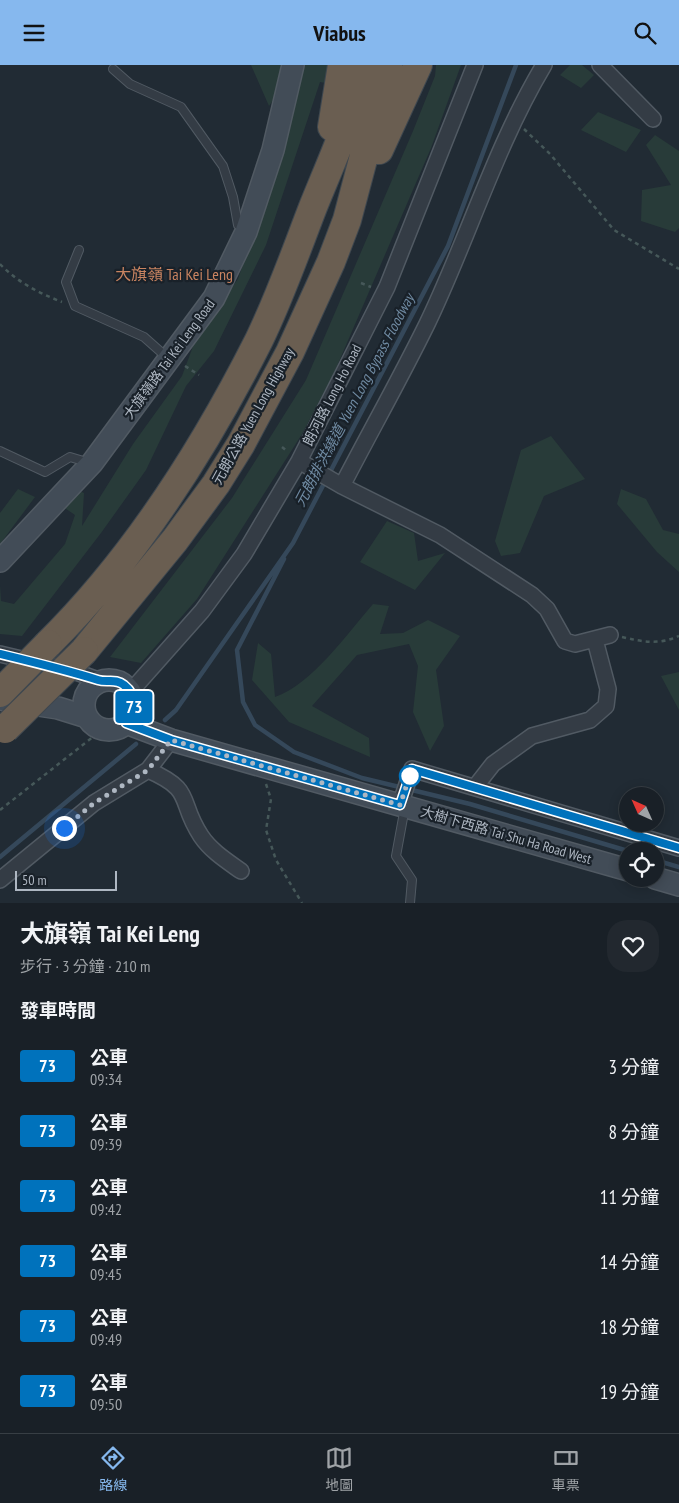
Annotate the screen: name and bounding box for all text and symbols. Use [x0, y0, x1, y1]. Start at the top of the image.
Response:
icon: menu [20, 19, 48, 47]
text: Viabus [313, 19, 366, 47]
icon: search [631, 19, 659, 47]
district label: 大旗嶺 Tai Kei Leng [115, 264, 233, 284]
water label: 元朗排洪繞道 Yuen Long Bypass Floodway [290, 288, 419, 510]
street label: 大旗嶺路 Tai Kei Leng Road [119, 296, 219, 422]
street label: 朗河路 Long Ho Road [299, 341, 365, 449]
street label: 元朗公路 Yuen Long Highway [208, 344, 299, 488]
line badge: 73 [112, 691, 156, 723]
text: 73 [125, 695, 143, 718]
unlabelled marker [399, 765, 421, 787]
north arrow [619, 787, 664, 833]
map controls [619, 787, 664, 887]
street label: 大樹下西路 Tai Shu Ha Road West [419, 802, 594, 868]
your location [52, 816, 77, 841]
button: locate [619, 842, 664, 887]
scale bar [15, 868, 118, 891]
text: 50 m [22, 871, 47, 889]
text: 大旗嶺 Tai Kei Leng [20, 918, 200, 949]
button: heart [607, 920, 659, 972]
text: 步行 · 3 分鐘 · 210 m [20, 956, 150, 976]
text: 發車時間 [20, 998, 96, 1022]
text: 公車 [90, 1045, 128, 1069]
text: 73 [39, 1054, 56, 1077]
text: 3 分鐘 [608, 1055, 659, 1079]
text: 09:34 [90, 1069, 122, 1089]
text: 公車 [90, 1110, 128, 1134]
text: 73 [39, 1119, 56, 1142]
text: 8 分鐘 [608, 1120, 659, 1144]
text: 09:39 [90, 1134, 122, 1154]
text: 公車 [90, 1175, 128, 1199]
text: 73 [39, 1184, 56, 1207]
text: 11 分鐘 [600, 1185, 659, 1209]
text: 09:42 [90, 1199, 122, 1219]
text: 公車 [90, 1240, 128, 1264]
text: 73 [39, 1249, 56, 1272]
text: 14 分鐘 [600, 1250, 659, 1274]
text: 09:45 [90, 1264, 122, 1284]
text: 公車 [90, 1305, 128, 1329]
text: 73 [39, 1314, 56, 1337]
text: 18 分鐘 [600, 1315, 659, 1339]
text: 09:49 [90, 1329, 122, 1349]
text: 公車 [90, 1370, 128, 1394]
text: 73 [39, 1379, 56, 1402]
text: 19 分鐘 [600, 1380, 659, 1404]
text: 09:50 [90, 1394, 122, 1414]
tab: 路線 [99, 1444, 127, 1494]
tab: 地圖 [325, 1444, 353, 1494]
tab: 車票 [552, 1444, 580, 1494]

